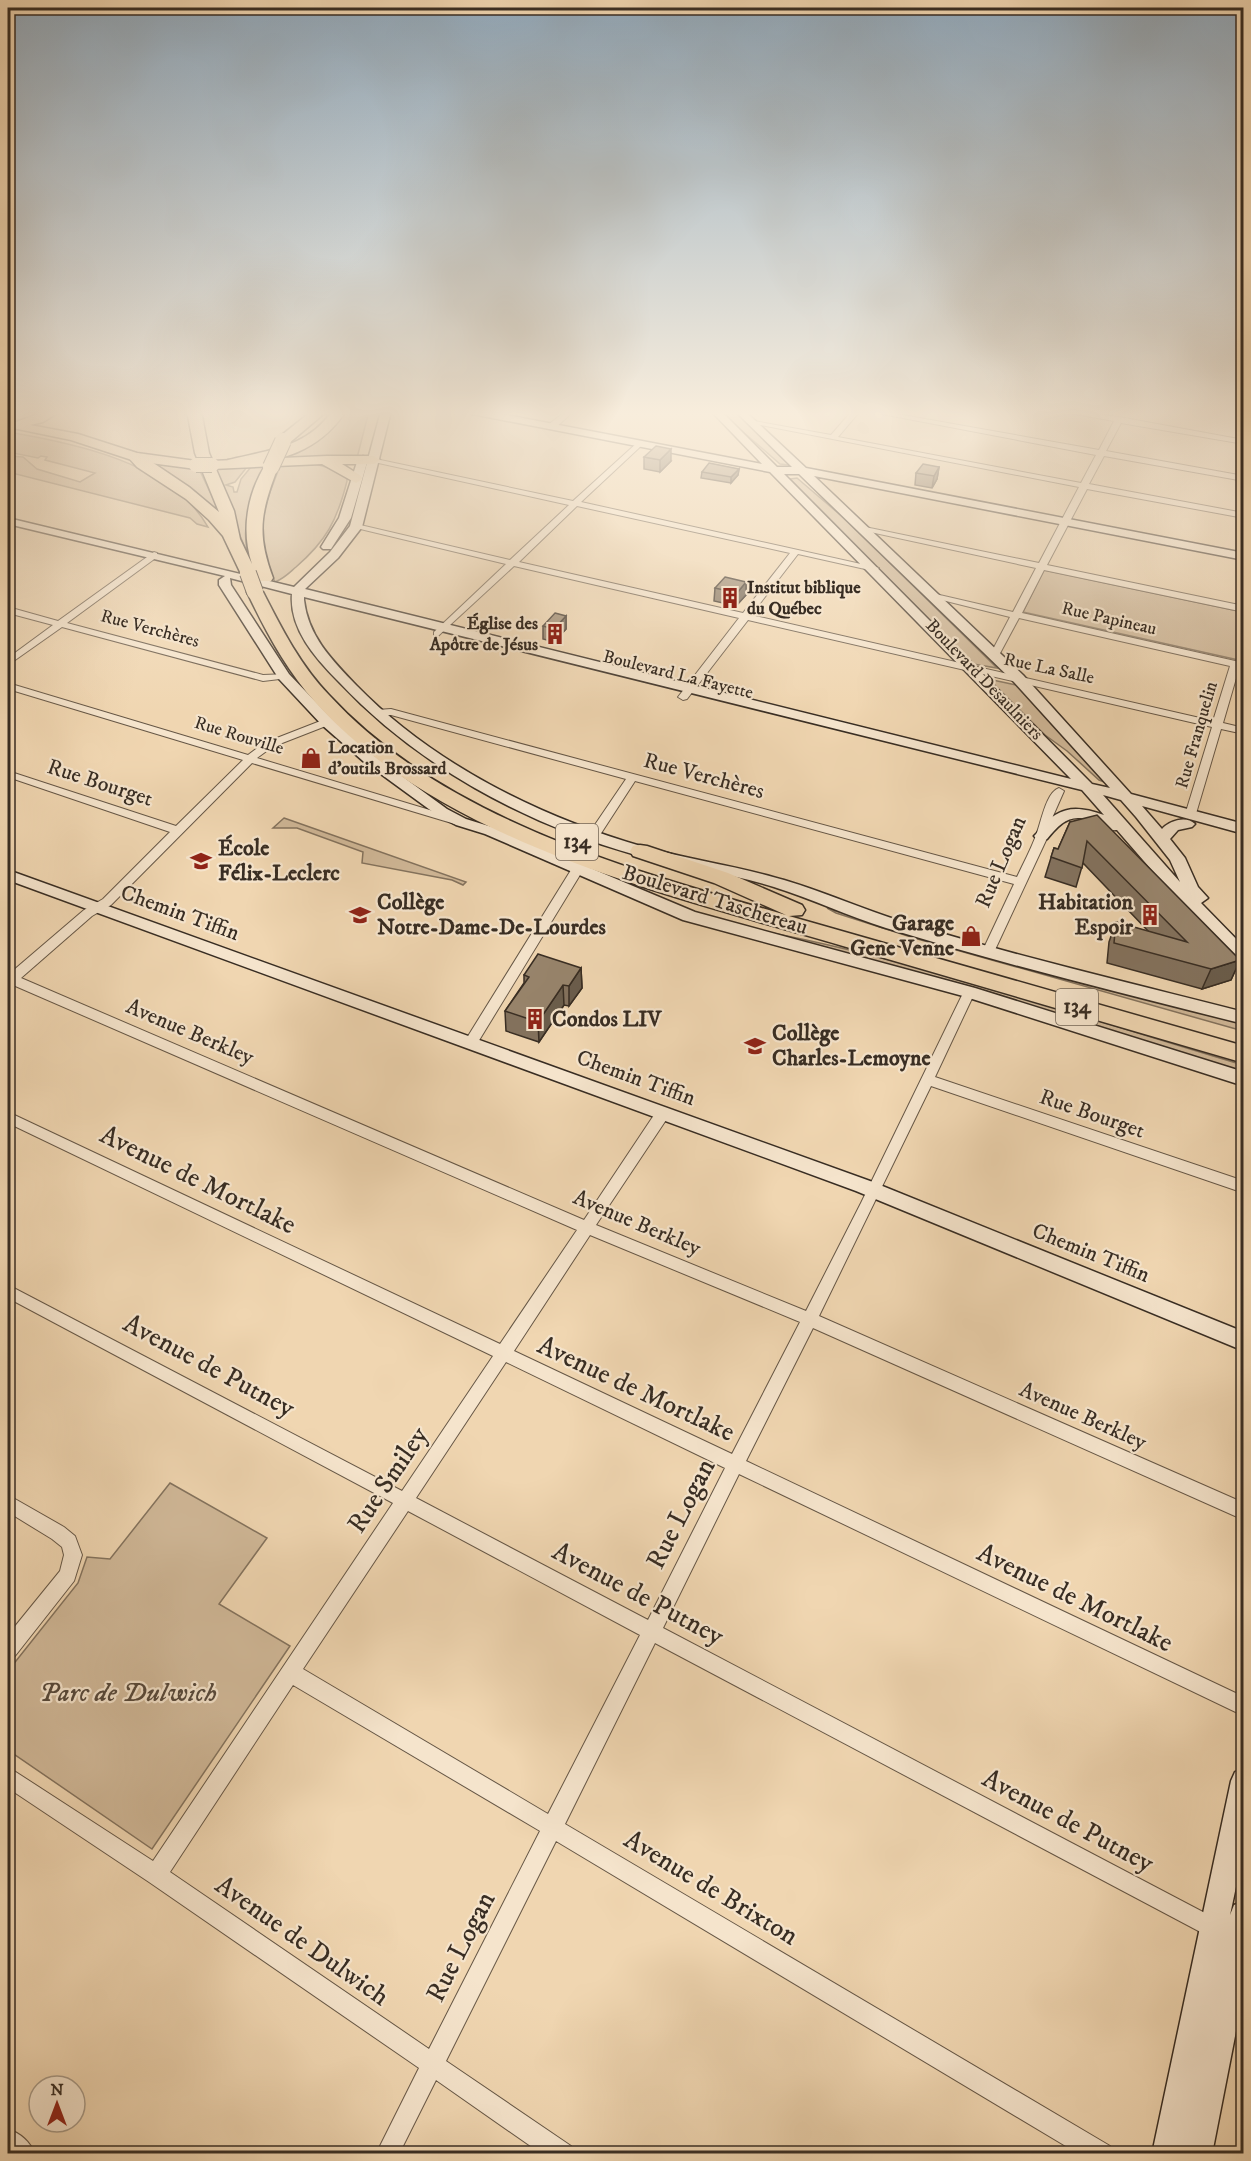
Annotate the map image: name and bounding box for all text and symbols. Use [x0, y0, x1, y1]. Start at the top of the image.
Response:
place label: Institut biblique du Québec [747, 577, 861, 620]
building icon: Institut biblique du Québec [718, 586, 742, 610]
street label: Rue Papineau [1059, 597, 1159, 641]
street label: Rue Verchères [98, 605, 202, 653]
place label: Église des Apôtre de Jésus [429, 612, 538, 656]
street label: Boulevard Desaulniers [921, 615, 1047, 745]
building icon: Église des Apôtre de Jésus [543, 622, 567, 646]
street label: Boulevard La Fayette [601, 646, 755, 704]
street label: Rue La Salle [1002, 649, 1096, 689]
street label: Rue Franquelin [1171, 678, 1223, 791]
street label: Rue Rouville [192, 712, 286, 760]
place label: Location d'outils Brossard [328, 737, 447, 780]
shop icon: Location d'outils Brossard [299, 746, 323, 770]
street label: Rue Verchères [641, 747, 767, 805]
street label: Rue Bourget [44, 753, 156, 813]
street label: Rue Logan [970, 812, 1033, 912]
road number: 134 [556, 824, 598, 860]
place label: École Félix-Leclerc [218, 834, 340, 887]
school or university icon: École Félix-Leclerc [189, 849, 213, 873]
street label: Boulevard Taschereau [619, 859, 811, 941]
street label: Chemin Tiffin [117, 879, 244, 947]
place label: Collège Notre-Dame-De-Lourdes [377, 889, 607, 941]
place label: Habitation Espoir [1038, 889, 1134, 941]
school or university icon: Collège Notre-Dame-De-Lourdes [348, 903, 372, 927]
building icon: Habitation Espoir [1138, 903, 1162, 927]
place label: Garage Gene Venne [850, 910, 954, 962]
shop icon: Garage Gene Venne [959, 924, 983, 948]
road number: 134 [1056, 989, 1098, 1025]
street label: Avenue Berkley [122, 993, 258, 1071]
place label: Condos LIV [552, 1006, 662, 1033]
building icon: Condos LIV [523, 1007, 547, 1031]
place label: Collège Charles-Lemoyne [772, 1020, 931, 1072]
school or university icon: Collège Charles-Lemoyne [743, 1034, 767, 1058]
street label: Chemin Tiffin [573, 1044, 700, 1112]
street label: Rue Bourget [1036, 1083, 1148, 1145]
street label: Avenue de Mortlake [94, 1118, 302, 1242]
street label: Avenue Berkley [569, 1184, 705, 1262]
street label: Chemin Tiffin [1028, 1217, 1154, 1289]
street label: Avenue de Putney [117, 1307, 301, 1426]
street label: Avenue de Mortlake [532, 1328, 740, 1450]
street label: Avenue Berkley [1015, 1376, 1151, 1456]
street label: Rue Smiley [340, 1420, 436, 1540]
street label: Rue Logan [639, 1453, 723, 1575]
street label: Avenue de Putney [546, 1535, 730, 1654]
street label: Avenue de Mortlake [971, 1536, 1179, 1660]
park label: Parc de Dulwich [39, 1676, 217, 1710]
street label: Avenue de Putney [976, 1762, 1160, 1881]
street label: Avenue de Brixton [618, 1823, 804, 1953]
street label: Avenue de Dulwich [208, 1868, 396, 2014]
street label: Rue Logan [419, 1886, 503, 2008]
north arrow [27, 2074, 87, 2134]
text: N [50, 2080, 64, 2100]

